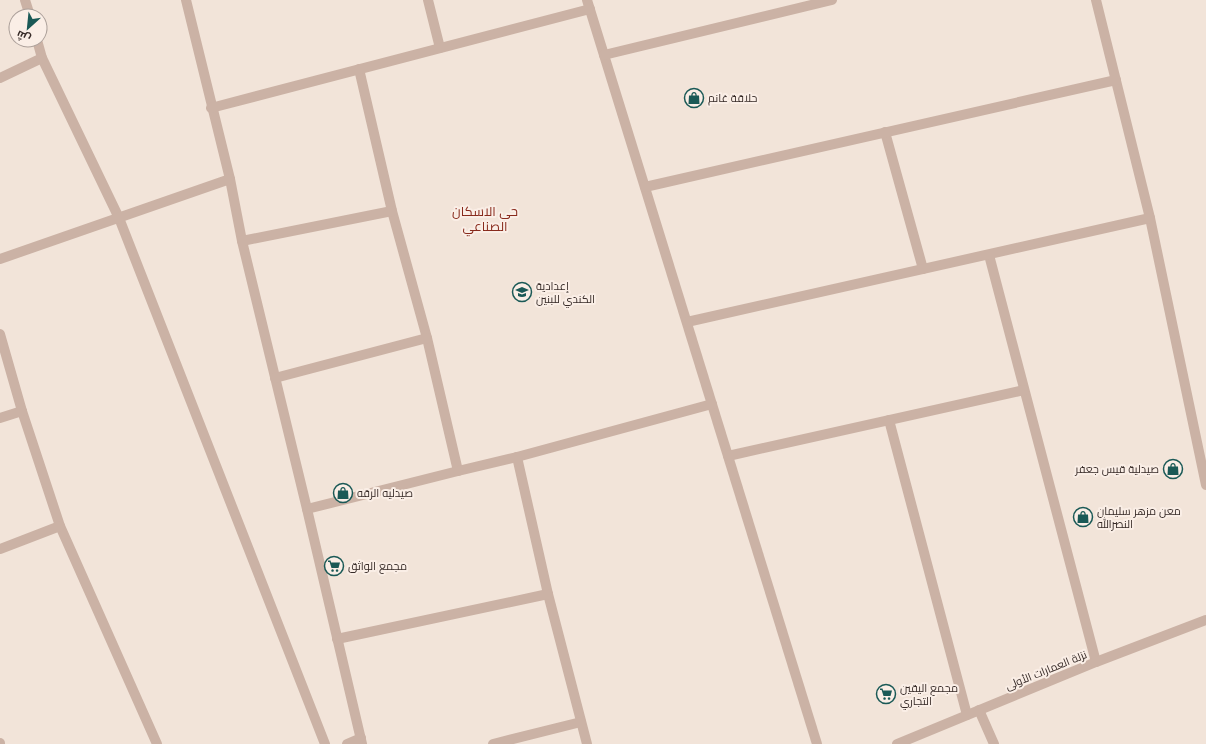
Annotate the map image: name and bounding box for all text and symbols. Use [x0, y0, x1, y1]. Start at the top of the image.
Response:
north arrow [8, 8, 48, 48]
text: ش [14, 27, 33, 46]
shop icon: حلاقة غانم [683, 87, 705, 109]
place label: حلاقة غانم [708, 91, 757, 106]
district label: حي الاسكان الصناعي [452, 203, 518, 237]
place label: إعدادية الكندي للبنين [536, 279, 595, 308]
school or university icon: إعدادية الكندي للبنين [511, 281, 533, 303]
shop icon: صيدلية قيس جعفر [1162, 458, 1184, 480]
place label: صيدلية قيس جعفر [1074, 462, 1159, 476]
shop icon: صيدليه الرقه [332, 482, 354, 504]
place label: صيدليه الرقه [357, 486, 413, 500]
place label: معن مزهر سليمان النصرالله [1097, 504, 1181, 531]
shop icon: معن مزهر سليمان النصرالله [1072, 506, 1094, 528]
supermarket icon: مجمع الواثق [323, 555, 345, 577]
place label: مجمع الواثق [348, 559, 407, 574]
street label: نزلة العمارات الأولى [1003, 647, 1089, 693]
place label: مجمع اليقين التجاري [900, 681, 958, 710]
supermarket icon: مجمع اليقين التجاري [875, 683, 897, 705]

